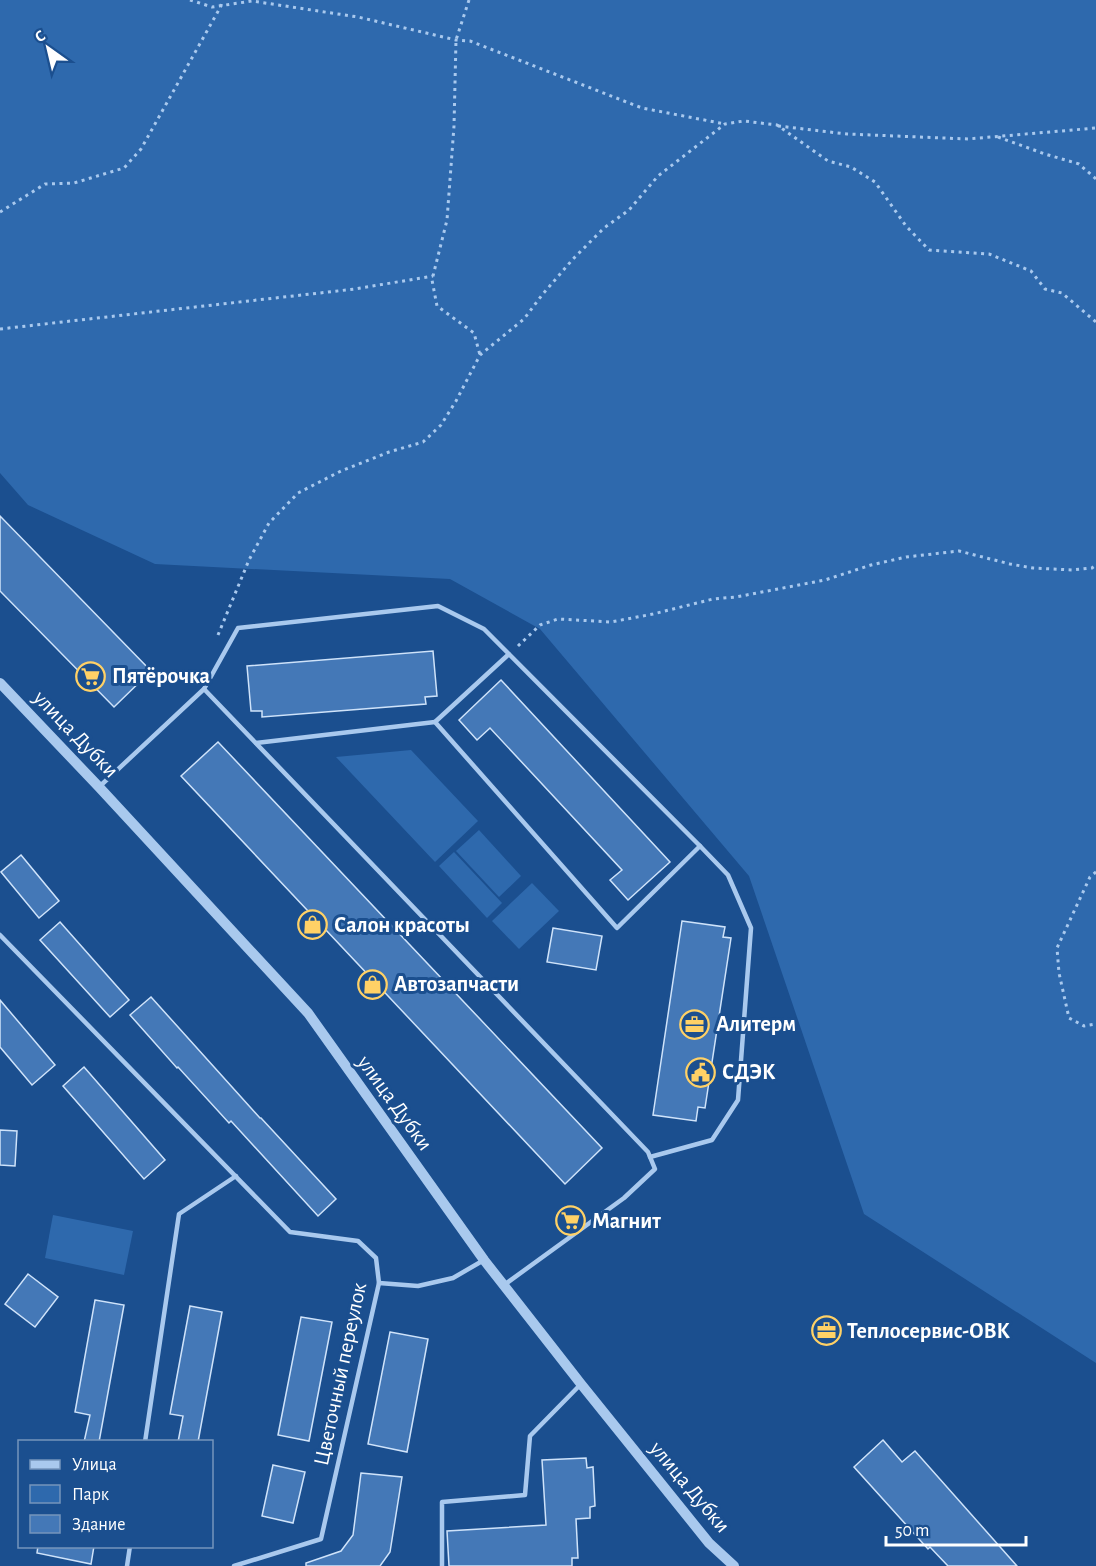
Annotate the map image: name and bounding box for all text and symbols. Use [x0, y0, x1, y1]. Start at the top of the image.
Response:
north arrow [18, 18, 78, 78]
text: С [32, 27, 48, 46]
supermarket icon: Пятёрочка [75, 660, 107, 692]
place label: Пятёрочка [112, 665, 210, 687]
street label: улица Дубки [29, 685, 123, 782]
shop icon: Салон красоты [297, 909, 329, 941]
place label: Салон красоты [334, 914, 470, 936]
shop icon: Автозапчасти [357, 968, 389, 1000]
place label: Автозапчасти [394, 973, 519, 995]
office icon: Алитерм [679, 1008, 711, 1040]
place label: Алитерм [716, 1013, 796, 1035]
street label: улица Дубки [353, 1051, 437, 1155]
public building icon: СДЭК [685, 1056, 717, 1088]
place label: СДЭК [722, 1061, 776, 1083]
supermarket icon: Магнит [555, 1205, 587, 1237]
place label: Магнит [592, 1210, 661, 1232]
street label: Цветочный переулок [310, 1281, 370, 1467]
office icon: Теплосервис-ОВК [810, 1315, 842, 1347]
place label: Теплосервис-ОВК [847, 1320, 1011, 1342]
street label: улица Дубки [645, 1436, 734, 1537]
legend [18, 1440, 213, 1548]
text: Улица [72, 1456, 117, 1474]
text: Парк [72, 1486, 110, 1504]
scale bar [886, 1509, 1026, 1547]
text: Здание [72, 1516, 126, 1534]
text: 50 m [895, 1522, 929, 1540]

